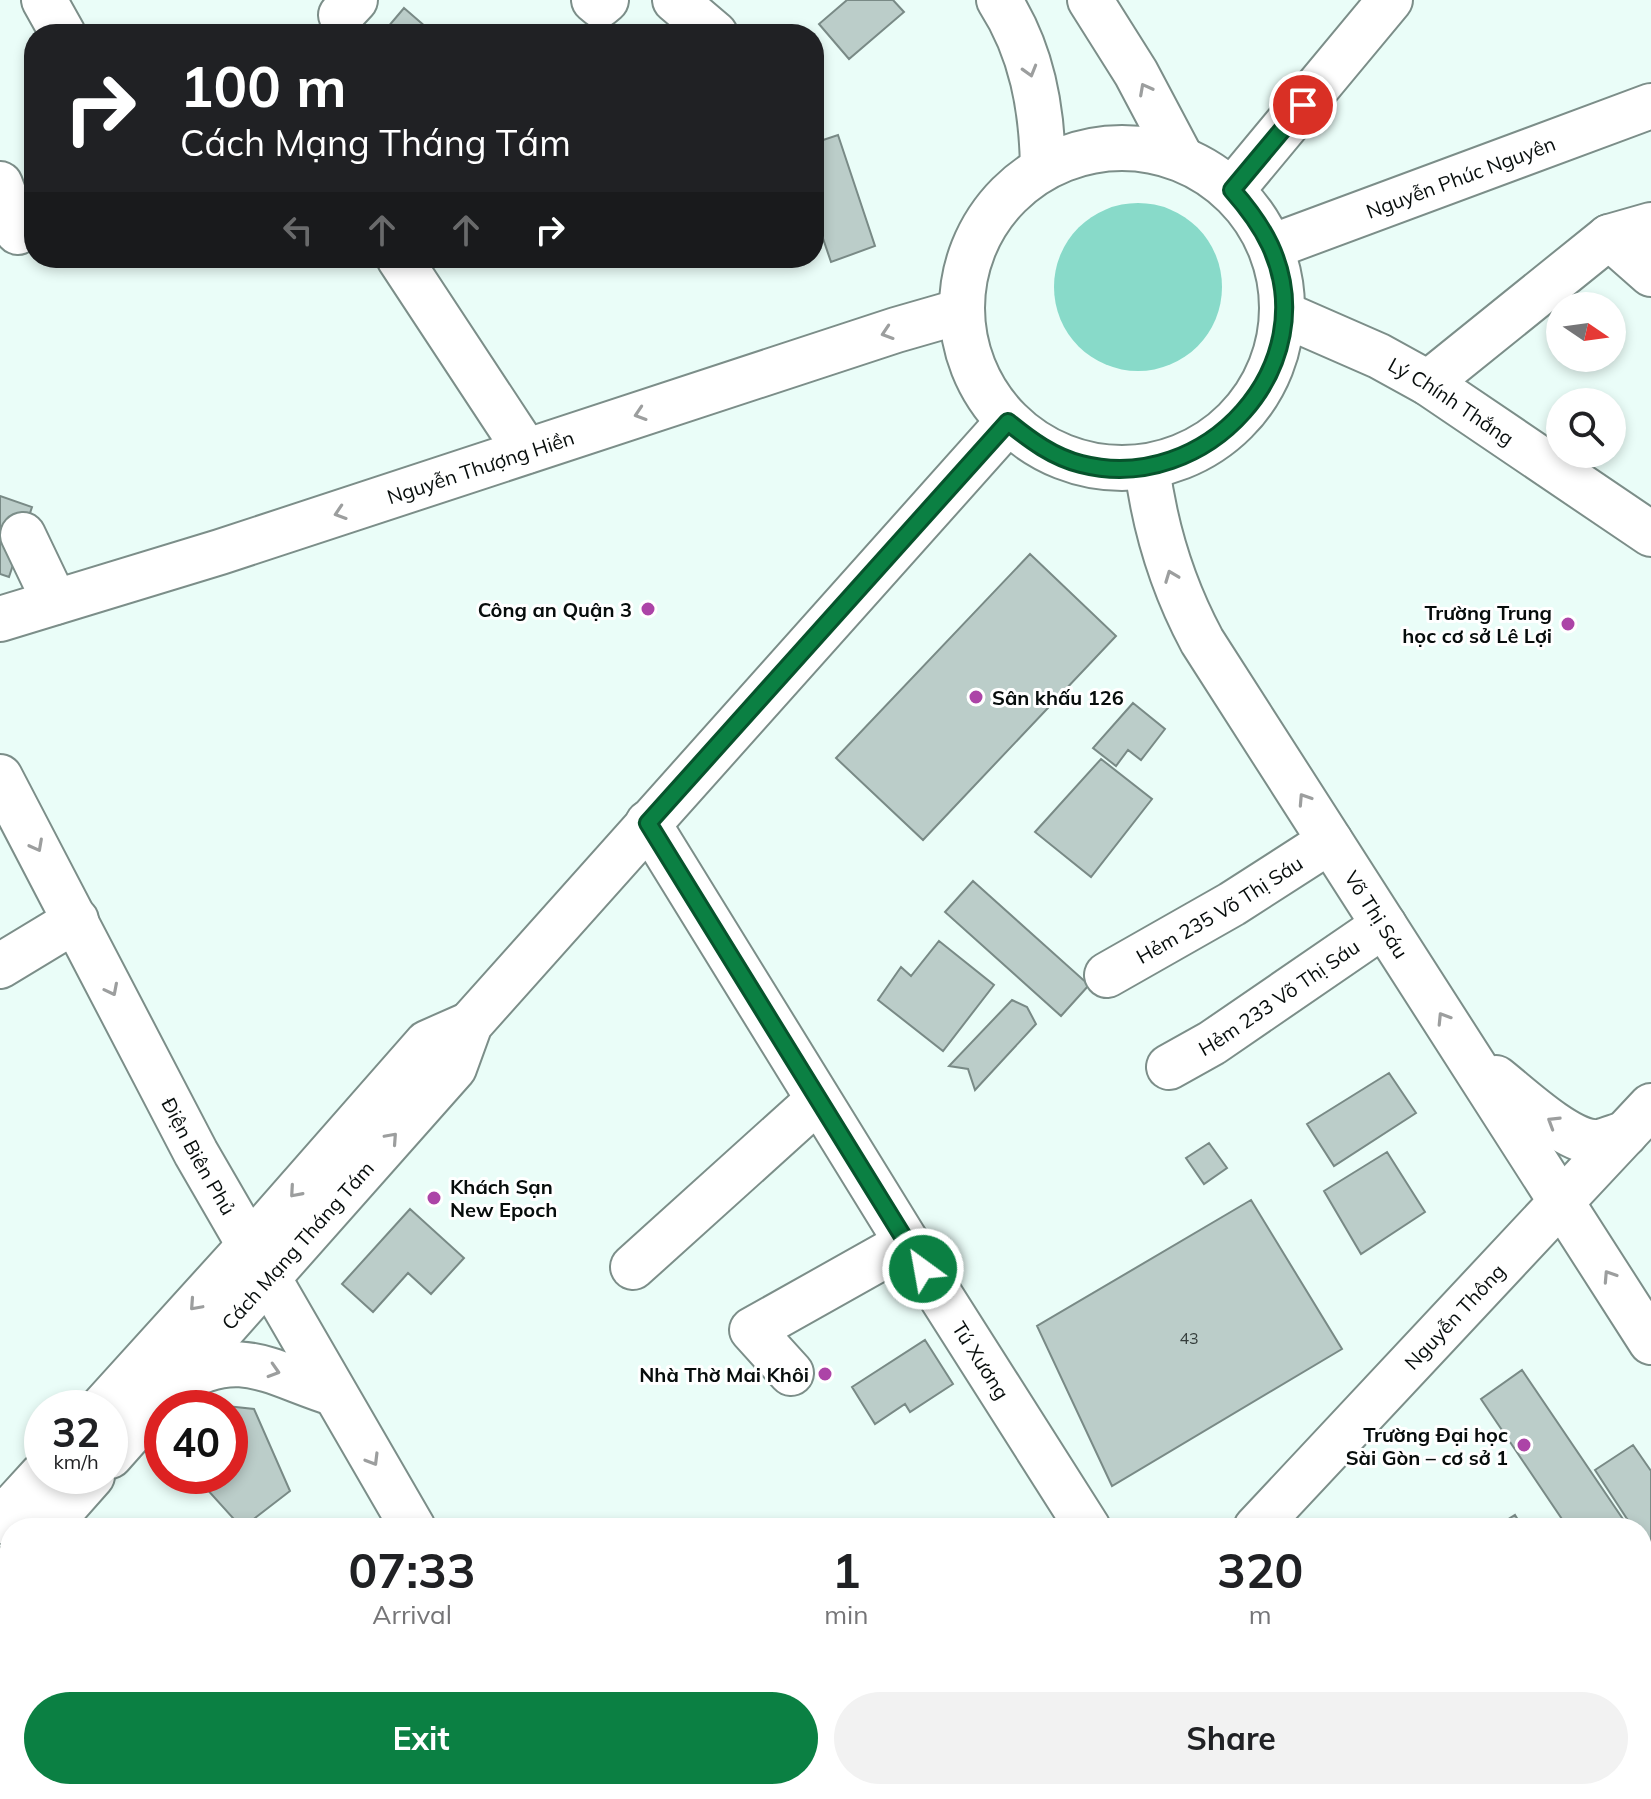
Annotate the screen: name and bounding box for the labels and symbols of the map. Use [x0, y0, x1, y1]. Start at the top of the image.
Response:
one-way arrow [1021, 63, 1037, 77]
pin [1269, 71, 1337, 139]
one-way arrow [1139, 83, 1154, 97]
street label: Nguyễn Phúc Nguyên [1362, 130, 1559, 223]
north arrow [1546, 292, 1626, 372]
one-way arrow [881, 324, 894, 340]
street label: Lý Chính Thắng [1384, 351, 1519, 450]
one-way arrow [633, 405, 647, 421]
street label: Nguyễn Thượng Hiền [384, 424, 577, 509]
one-way arrow [333, 503, 347, 519]
one-way arrow [1164, 570, 1181, 584]
place label: Công an Quận 3 [478, 597, 632, 622]
marker: Công an Quận 3 [639, 600, 657, 618]
place label: Trường Trung học cơ sở Lê Lợi [1402, 600, 1552, 648]
marker: Trường Trung học cơ sở Lê Lợi [1559, 615, 1577, 633]
place label: Sân khấu 126 [992, 685, 1124, 710]
marker: Sân khấu 126 [967, 688, 985, 706]
one-way arrow [1298, 793, 1313, 808]
one-way arrow [27, 838, 42, 852]
street label: Hẻm 235 Võ Thị Sáu [1131, 850, 1307, 968]
street label: Võ Thị Sáu [1340, 866, 1414, 963]
street label: Hẻm 233 Võ Thị Sáu [1194, 933, 1364, 1061]
one-way arrow [102, 981, 117, 996]
one-way arrow [1438, 1012, 1453, 1027]
street label: Điện Biên Phủ [157, 1093, 241, 1219]
one-way arrow [1547, 1116, 1561, 1131]
one-way arrow [382, 1132, 397, 1147]
street label: Cách Mạng Tháng Tám [216, 1155, 379, 1335]
place label: Khách Sạn New Epoch [450, 1174, 557, 1222]
one-way arrow [290, 1183, 305, 1198]
marker: Khách Sạn New Epoch [425, 1189, 443, 1207]
position arrow [881, 1227, 965, 1311]
street label: Nguyễn Thông [1399, 1258, 1510, 1374]
one-way arrow [1604, 1271, 1619, 1285]
one-way arrow [191, 1295, 205, 1310]
street label: Tú Xương [947, 1316, 1015, 1403]
house number: 43 [1179, 1328, 1199, 1348]
one-way arrow [267, 1362, 281, 1378]
place label: Nhà Thờ Mai Khôi [639, 1362, 809, 1387]
marker: Nhà Thờ Mai Khôi [816, 1365, 834, 1383]
speed limit sign: 40 [144, 1390, 248, 1494]
place label: Trường Đại học Sài Gòn – cơ sở 1 [1346, 1422, 1508, 1470]
marker: Trường Đại học Sài Gòn – cơ sở 1 [1515, 1436, 1533, 1454]
one-way arrow [363, 1451, 379, 1466]

